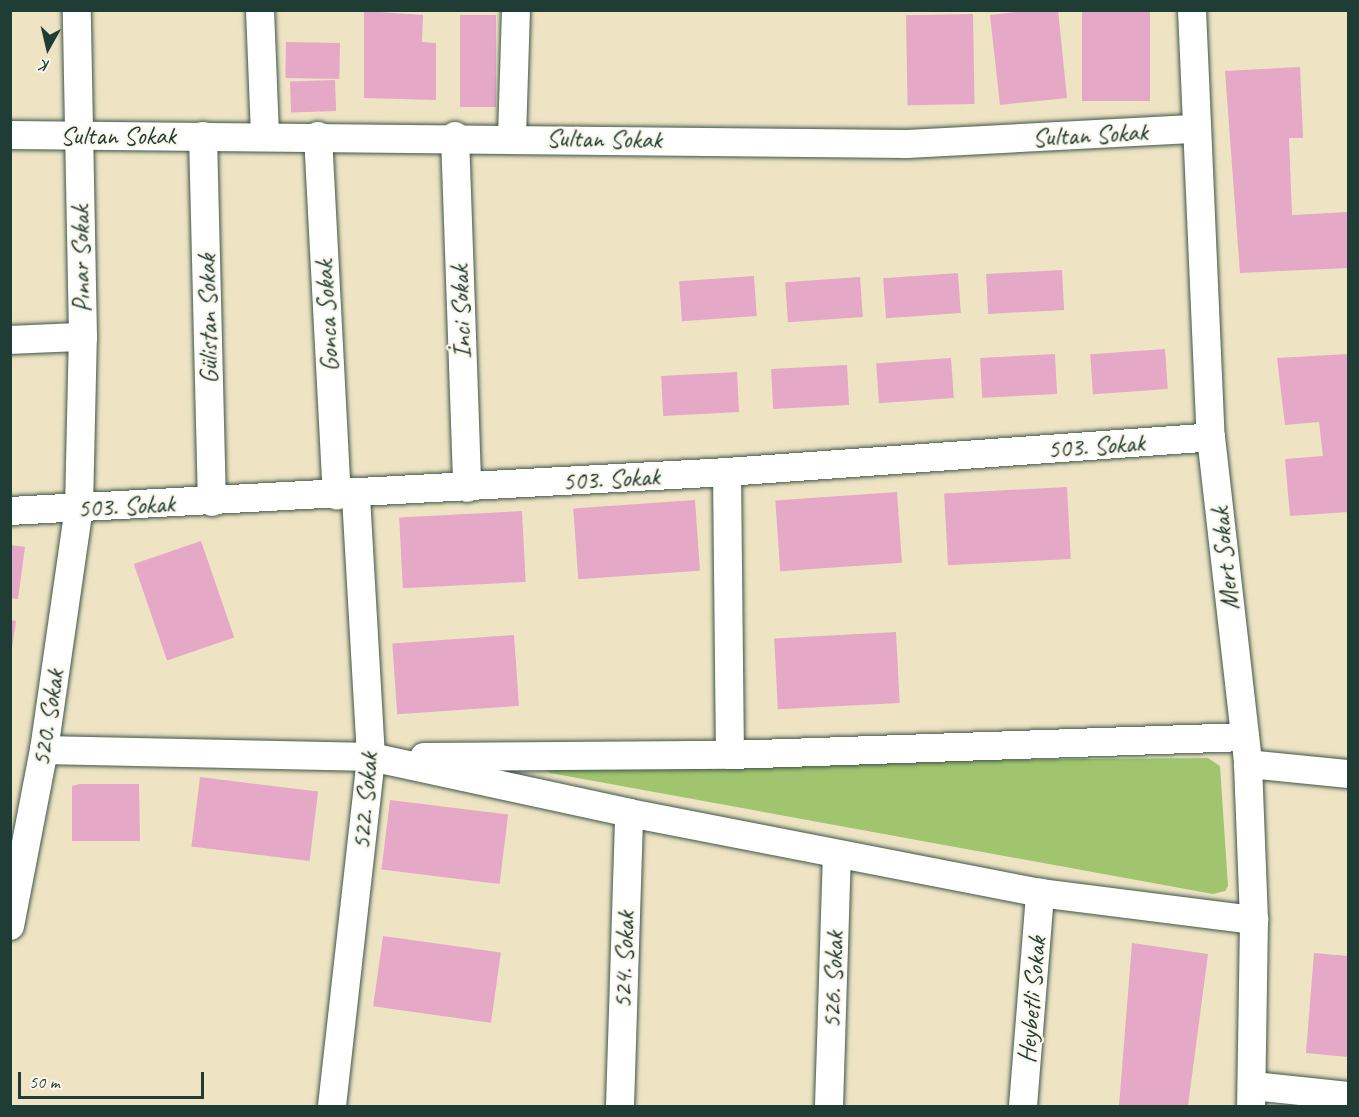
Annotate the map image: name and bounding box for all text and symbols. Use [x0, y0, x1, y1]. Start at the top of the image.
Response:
north arrow [18, 18, 78, 78]
text: K [40, 55, 51, 76]
street label: Sultan Sokak [1032, 116, 1148, 154]
street label: Sultan Sokak [61, 120, 175, 152]
street label: Sultan Sokak [547, 122, 661, 156]
street label: Pınar Sokak [64, 205, 98, 313]
street label: Gülistan Sokak [191, 255, 225, 383]
street label: Gonca Sokak [309, 260, 345, 372]
street label: İnci Sokak [444, 265, 478, 359]
street label: 503. Sokak [1046, 427, 1146, 465]
street label: 503. Sokak [562, 461, 660, 497]
street label: 503. Sokak [77, 488, 175, 524]
street label: Mert Sokak [1204, 506, 1246, 612]
street label: 520. Sokak [25, 667, 71, 769]
street label: 522. Sokak [345, 751, 385, 851]
street label: 524. Sokak [607, 911, 641, 1009]
street label: 526. Sokak [816, 931, 850, 1029]
street label: Heybetli Sokak [1011, 935, 1053, 1065]
scale bar [21, 1060, 207, 1098]
text: 50 m [29, 1071, 60, 1093]

